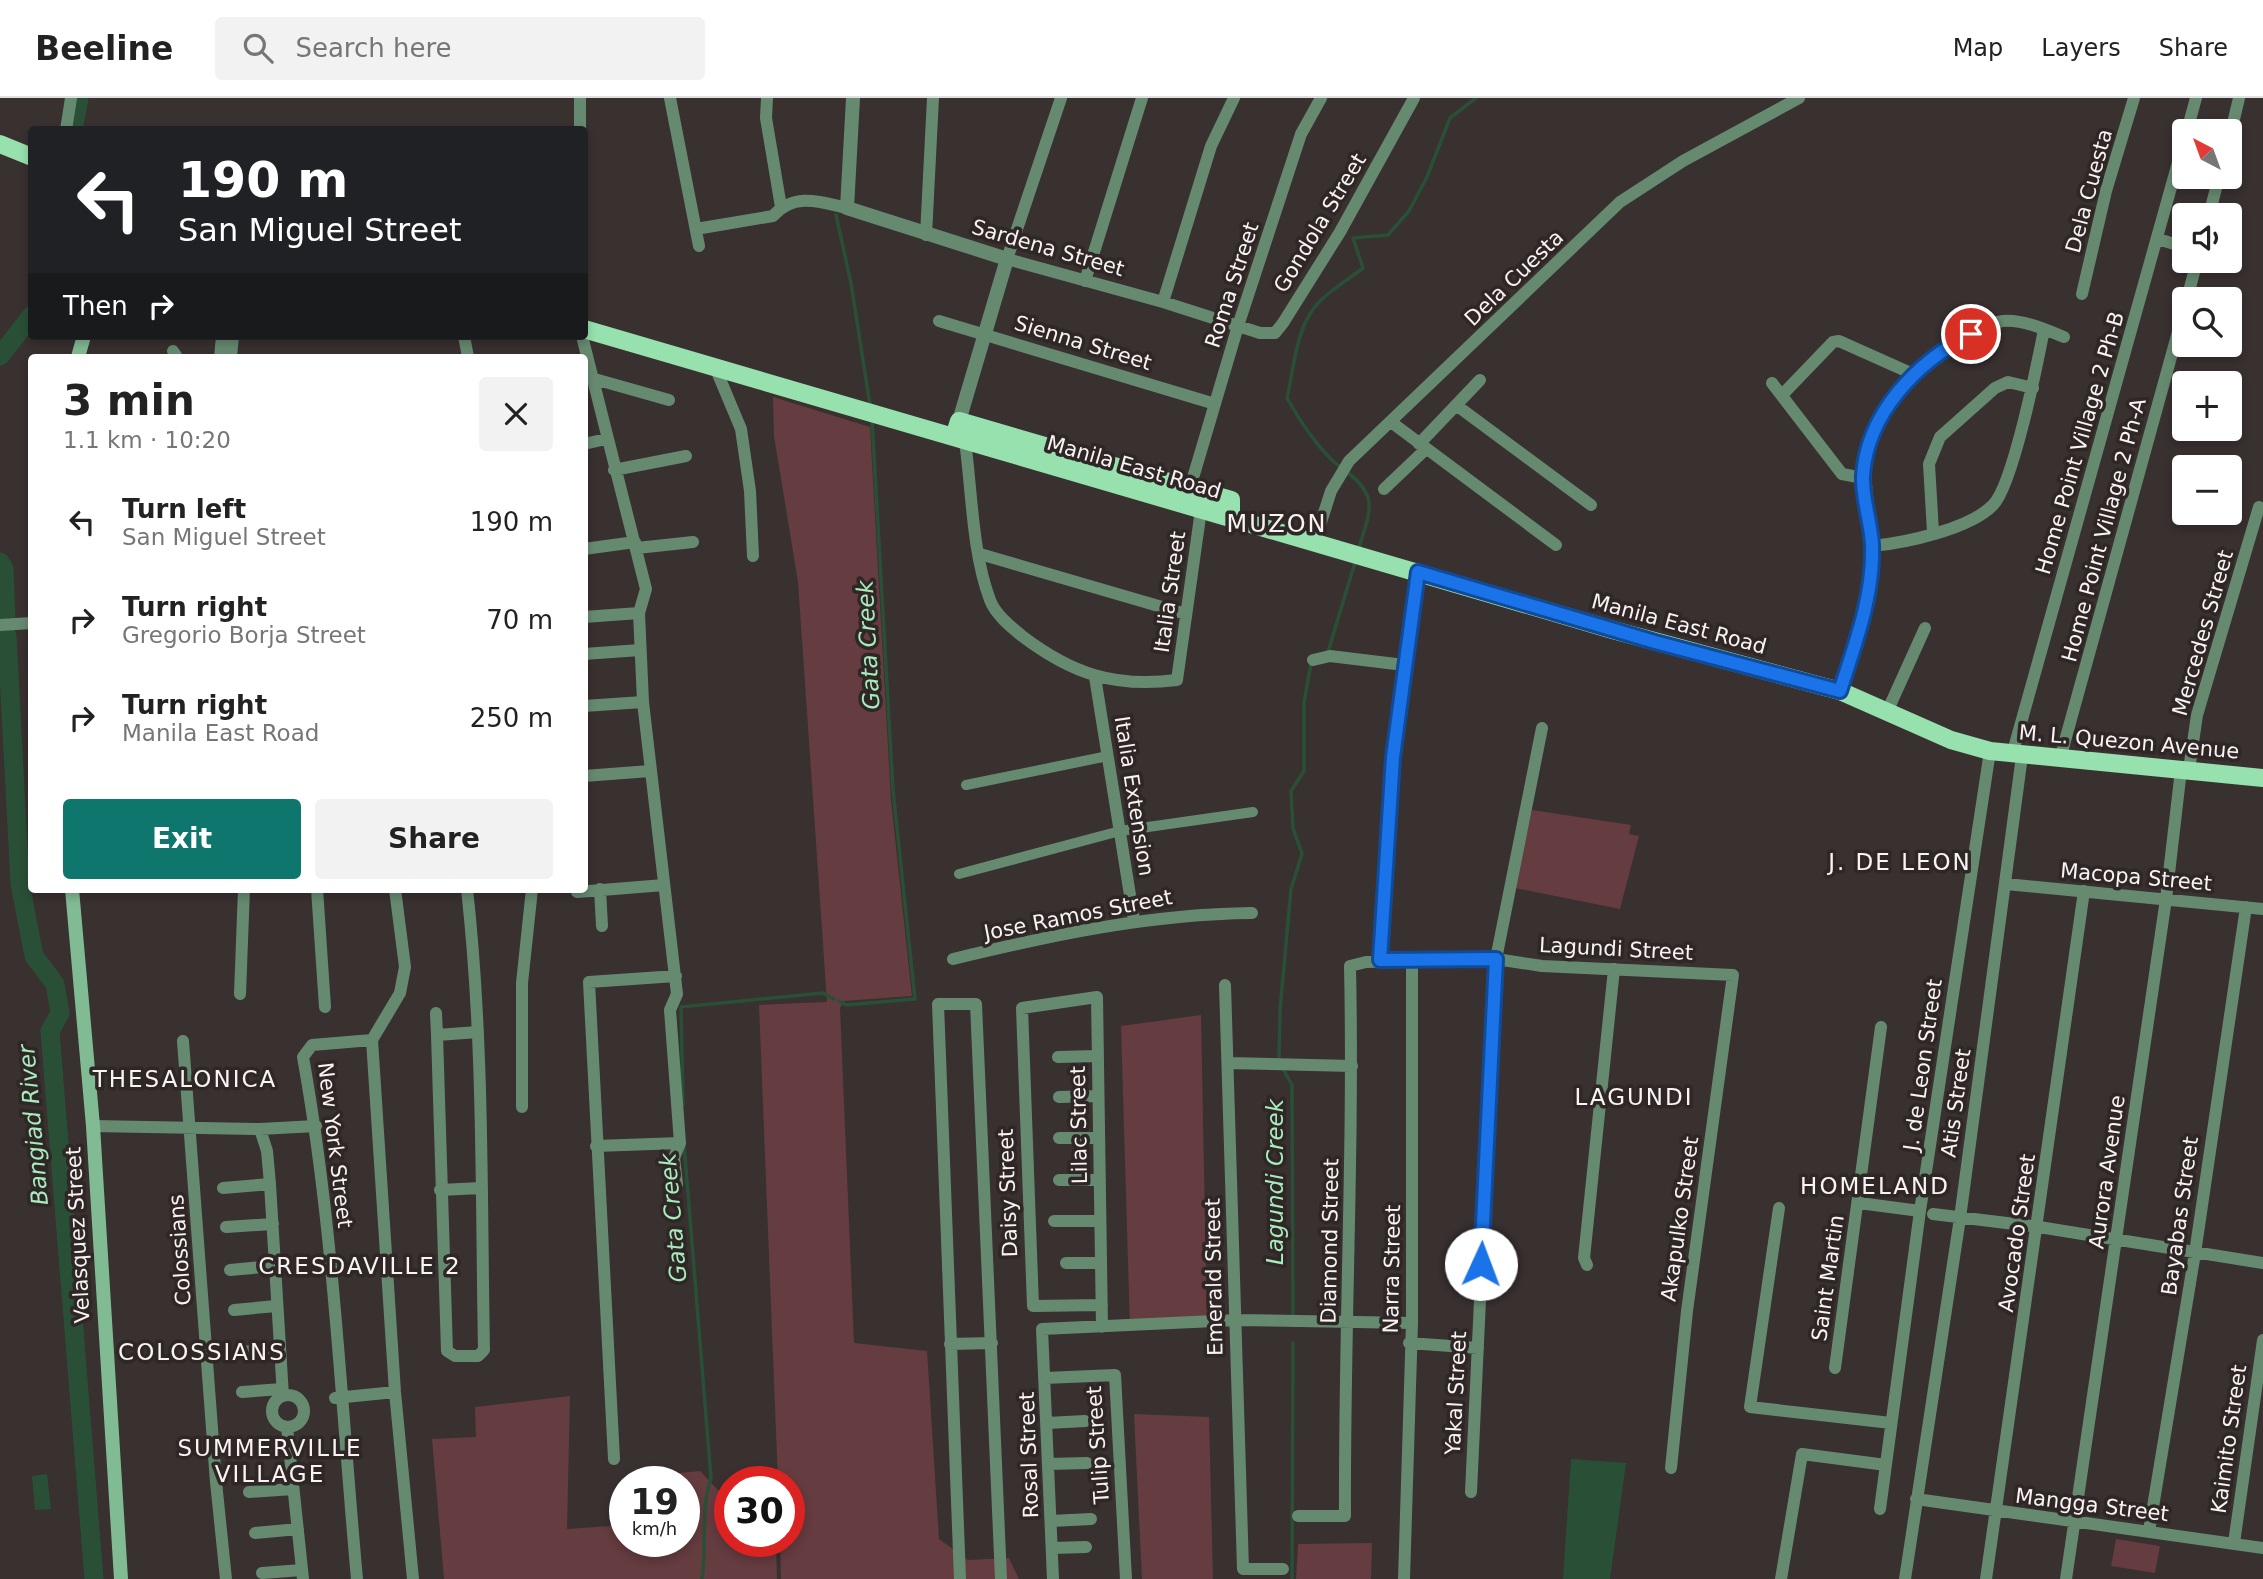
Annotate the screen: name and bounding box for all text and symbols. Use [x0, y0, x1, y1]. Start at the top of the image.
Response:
search box [215, 17, 705, 80]
text: Beeline [35, 29, 173, 68]
icon: search [239, 29, 277, 67]
text: Search here [295, 33, 452, 63]
text: Map [1953, 34, 2003, 62]
text: Layers [2041, 34, 2121, 62]
text: Share [2159, 34, 2228, 62]
north arrow [2172, 119, 2242, 189]
map controls [2172, 119, 2242, 525]
street label: Dela Cuesta [2061, 126, 2117, 256]
street label: Gondola Street [1269, 149, 1371, 297]
text: 190 m [178, 152, 348, 209]
icon: left [63, 154, 154, 245]
button: sound [2172, 203, 2242, 273]
text: San Miguel Street [178, 211, 461, 249]
street label: Sardena Street [969, 215, 1127, 281]
street label: Roma Street [1200, 219, 1264, 351]
street label: Dela Cuesta [1460, 225, 1568, 331]
icon: right [142, 287, 180, 325]
button: search [2172, 287, 2242, 357]
text: Then [63, 291, 128, 321]
pin [1941, 304, 2001, 364]
street label: Home Point Village 2 Ph-B [2031, 309, 2129, 577]
street label: Sienna Street [1012, 311, 1154, 375]
icon: arrive [1952, 315, 1990, 353]
button: + [2172, 371, 2242, 441]
text: 3 min [63, 376, 195, 425]
button: close [479, 377, 553, 451]
street label: Home Point Village 2 Ph-A [2057, 395, 2151, 665]
text: 1.1 km · 10:20 [63, 427, 231, 453]
street label: Manila East Road [1044, 431, 1224, 503]
button: − [2172, 455, 2242, 525]
text: Turn left [122, 494, 246, 524]
icon: left [63, 503, 101, 541]
text: 190 m [470, 507, 553, 537]
district label: MUZON [1226, 510, 1328, 538]
text: San Miguel Street [122, 524, 326, 550]
street label: Italia Street [1150, 530, 1190, 654]
street label: Mercedes Street [2168, 547, 2238, 719]
water label: Gata Creek [852, 578, 884, 710]
street label: Manila East Road [1589, 589, 1769, 659]
text: Turn right [122, 592, 267, 622]
icon: right [63, 601, 101, 639]
text: 70 m [486, 605, 553, 635]
text: Gregorio Borja Street [122, 622, 366, 648]
text: Turn right [122, 690, 267, 720]
icon: right [63, 699, 101, 737]
text: 250 m [470, 703, 553, 733]
street label: Italia Extension [1110, 714, 1158, 878]
text: Manila East Road [122, 720, 319, 746]
street label: M. L. Quezon Avenue [2018, 720, 2240, 764]
button: Exit [63, 799, 301, 879]
button: Share [315, 799, 553, 879]
district label: J. DE LEON [1826, 849, 1972, 875]
street label: Macopa Street [2059, 858, 2213, 896]
street label: Jose Ramos Street [980, 885, 1174, 945]
street label: Lagundi Street [1538, 933, 1694, 965]
street label: J. de Leon Street [1899, 977, 1947, 1154]
water label: Bangiad River [13, 1042, 53, 1206]
street label: Atis Street [1936, 1047, 1976, 1159]
street label: New York Street [313, 1061, 357, 1229]
district label: THESALONICA [92, 1066, 277, 1092]
street label: Lilac Street [1066, 1066, 1092, 1184]
district label: LAGUNDI [1574, 1084, 1694, 1110]
street label: Aurora Avenue [2084, 1094, 2130, 1250]
water label: Lagundi Creek [1262, 1097, 1288, 1265]
street label: Daisy Street [994, 1128, 1022, 1258]
street label: Akapulko Street [1657, 1135, 1703, 1303]
street label: Bayabas Street [2157, 1135, 2203, 1297]
street label: Velasquez Street [61, 1146, 95, 1324]
water label: Gata Creek [654, 1151, 692, 1284]
street label: Avocado Street [1994, 1152, 2040, 1314]
street label: Diamond Street [1317, 1158, 1343, 1324]
district label: HOMELAND [1800, 1173, 1950, 1199]
street label: Colossians [164, 1194, 196, 1306]
street label: Emerald Street [1201, 1198, 1227, 1356]
street label: Narra Street [1379, 1204, 1405, 1334]
street label: Saint Martin [1807, 1213, 1849, 1343]
position arrow [1444, 1227, 1518, 1301]
district label: CRESDAVILLE 2 [258, 1253, 462, 1279]
street label: Yakal Street [1441, 1331, 1471, 1456]
district label: COLOSSIANS [118, 1339, 286, 1365]
street label: Kaimito Street [2207, 1363, 2251, 1515]
street label: Tulip Street [1082, 1385, 1114, 1506]
street label: Rosal Street [1015, 1391, 1043, 1519]
district label: SUMMERVILLE VILLAGE [177, 1435, 363, 1487]
speed limit sign: 30 [714, 1466, 805, 1557]
text: 19 [630, 1482, 679, 1522]
street label: Mangga Street [2014, 1484, 2170, 1526]
text: km/h [632, 1518, 677, 1539]

